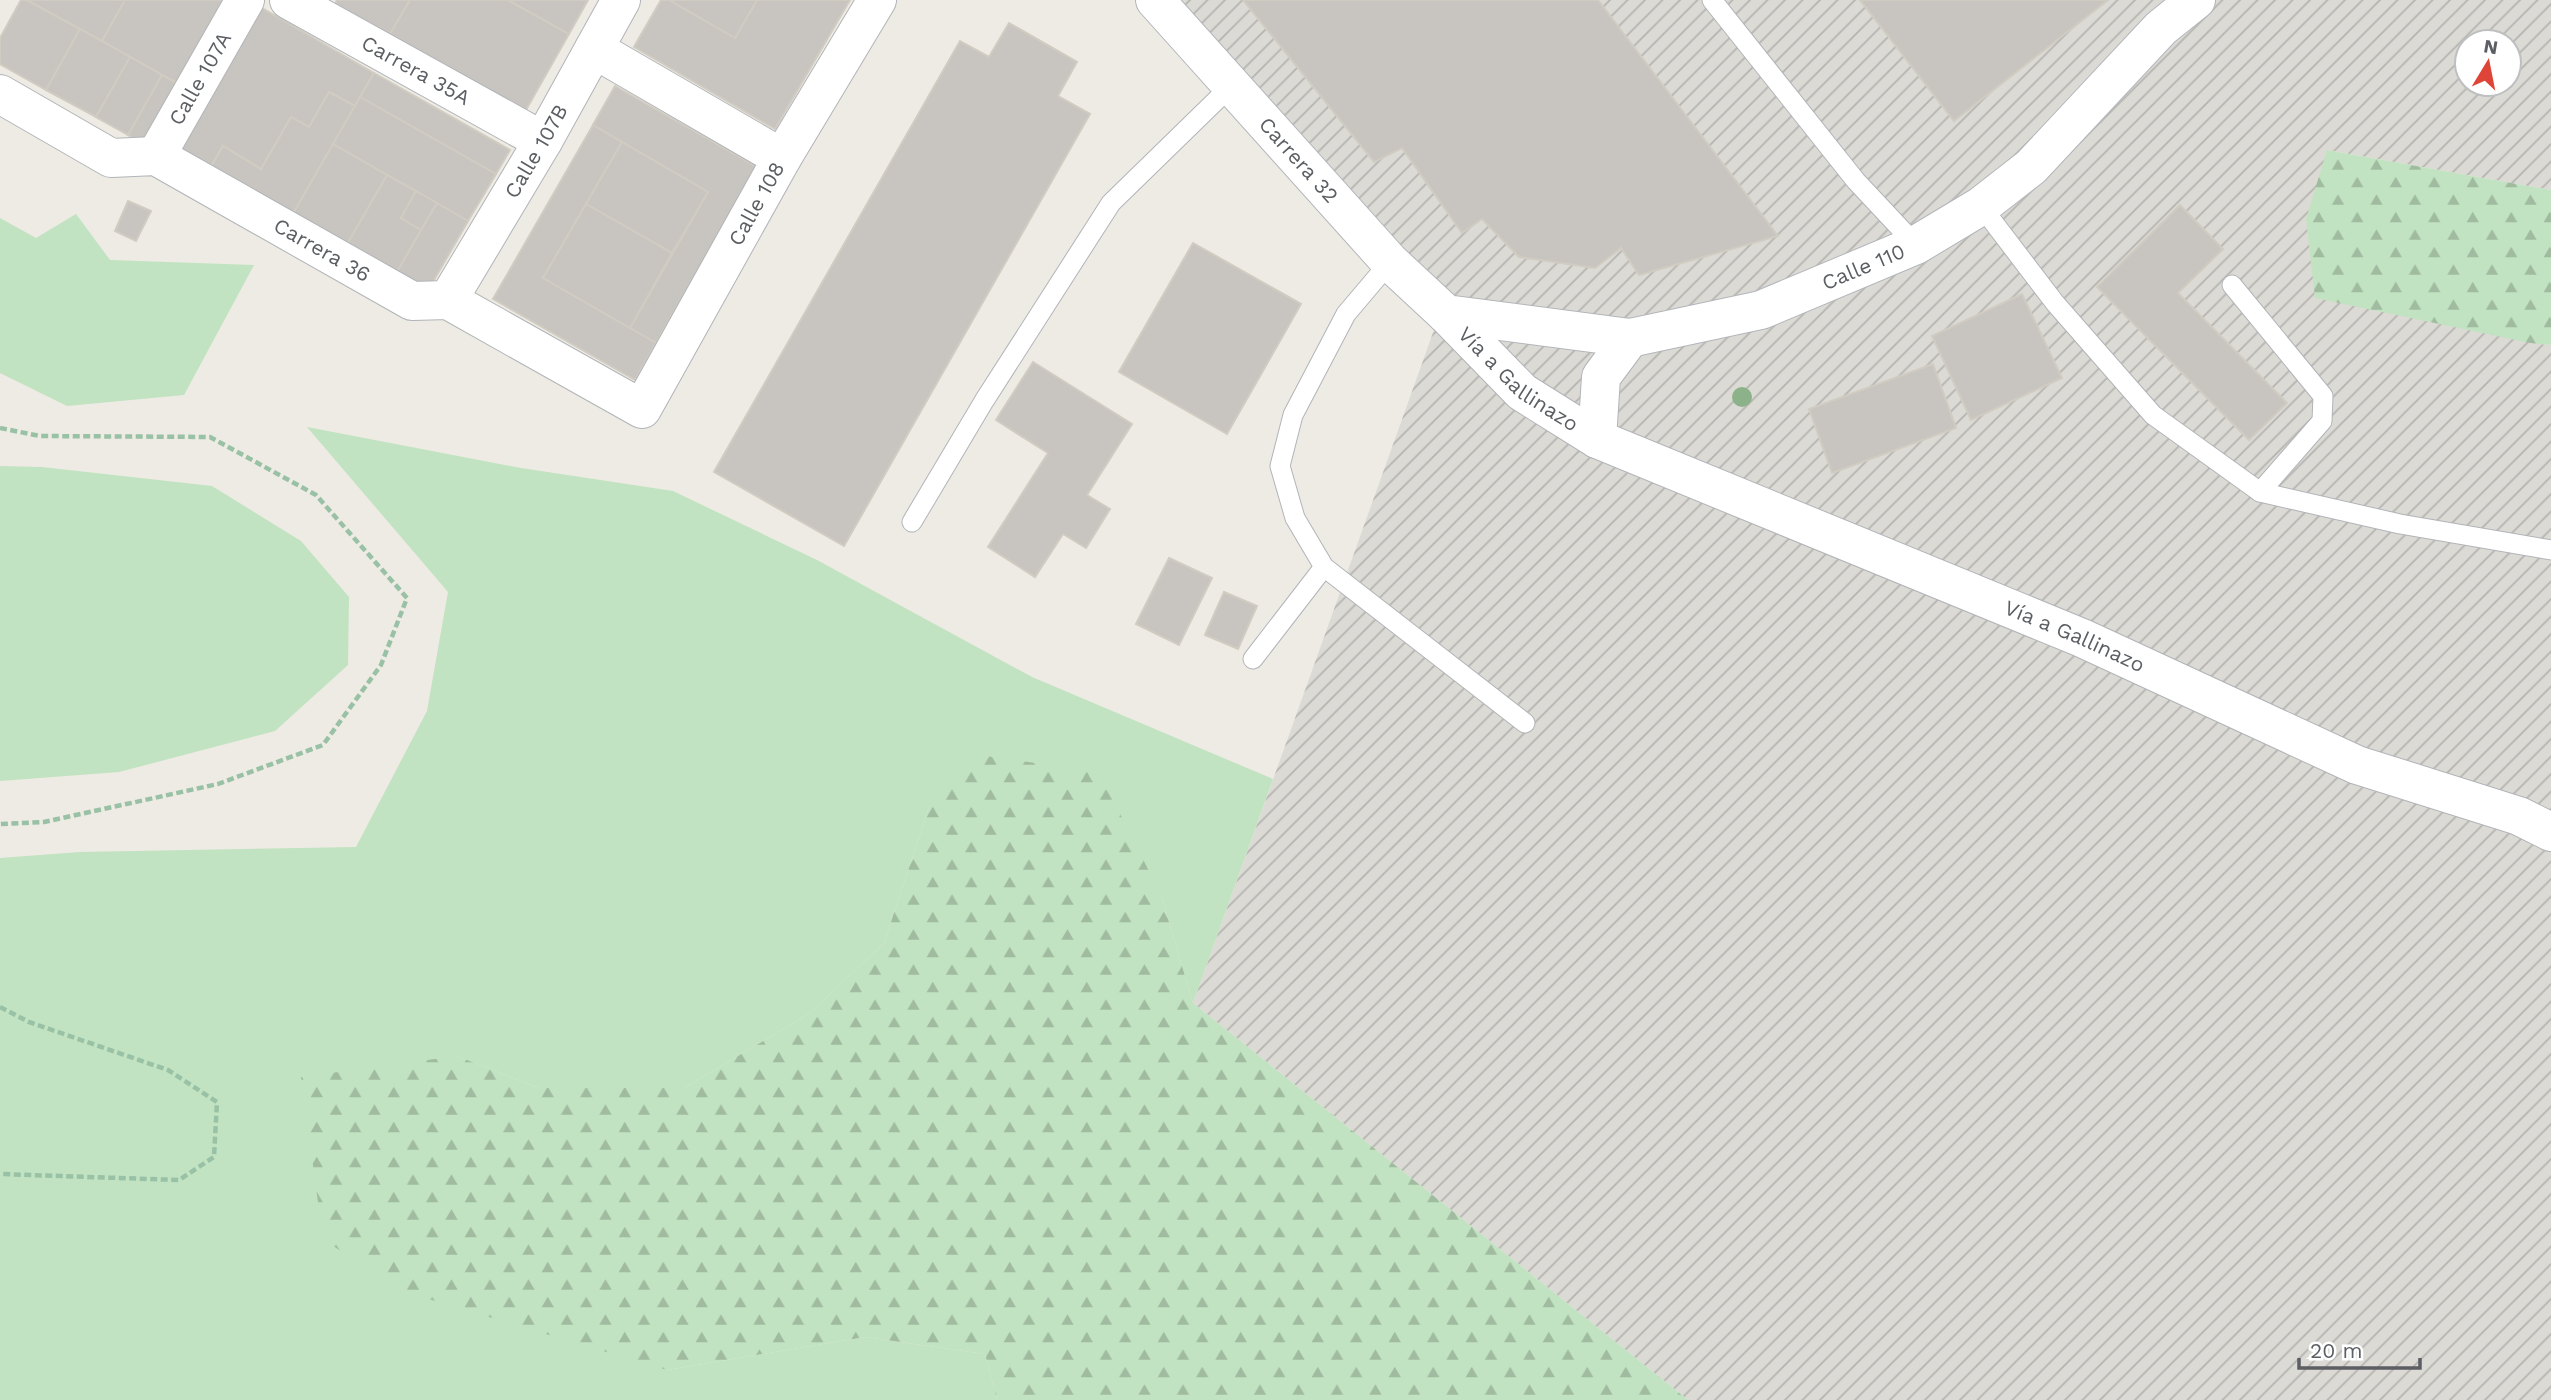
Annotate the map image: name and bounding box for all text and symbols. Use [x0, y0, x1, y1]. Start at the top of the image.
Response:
street label: Calle 107A [163, 27, 236, 130]
north arrow [2453, 28, 2523, 98]
street label: Carrera 35A [357, 30, 475, 110]
text: N [2482, 34, 2500, 59]
street label: Calle 107B [499, 100, 573, 202]
street label: Carrera 32 [1254, 112, 1344, 208]
street label: Calle 108 [723, 157, 789, 250]
street label: Carrera 36 [270, 212, 375, 287]
street label: Calle 110 [1818, 238, 1908, 295]
street label: Vía a Gallinazo [1453, 321, 1583, 436]
street label: Vía a Gallinazo [2001, 595, 2149, 677]
scale bar [2299, 1326, 2420, 1370]
text: 20 m [2310, 1338, 2362, 1363]

